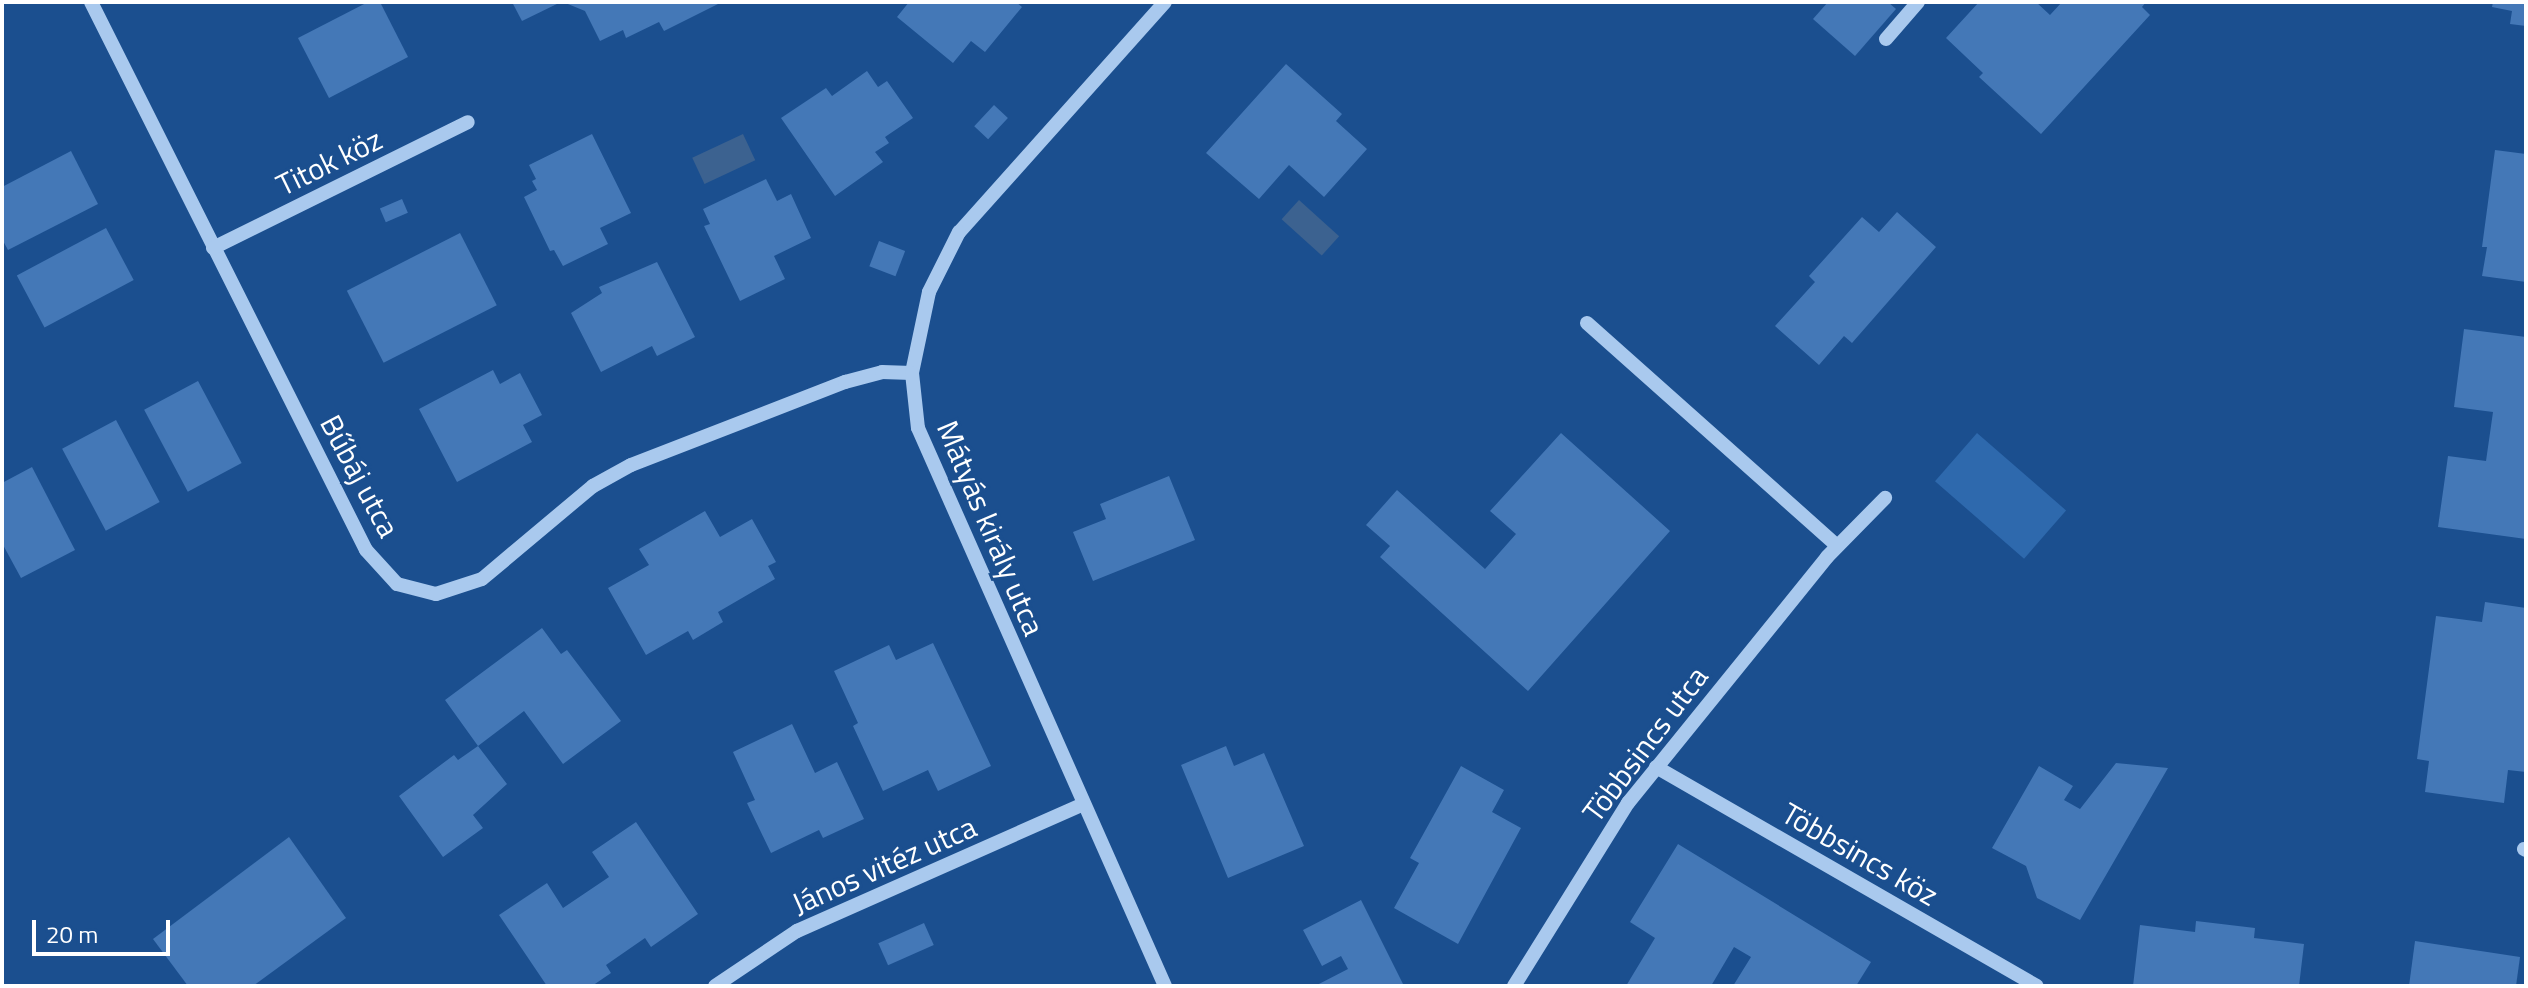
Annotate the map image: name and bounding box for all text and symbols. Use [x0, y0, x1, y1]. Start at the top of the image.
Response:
street label: Titok köz [270, 121, 388, 203]
street label: Bűbáj utca [313, 409, 407, 543]
street label: Mátyás király utca [930, 415, 1052, 641]
street label: Többsincs utca [1575, 659, 1715, 829]
street label: Többsincs köz [1776, 795, 1944, 913]
street label: János vitéz utca [786, 808, 982, 922]
scale bar [36, 904, 174, 954]
text: 20 m [46, 916, 98, 952]

